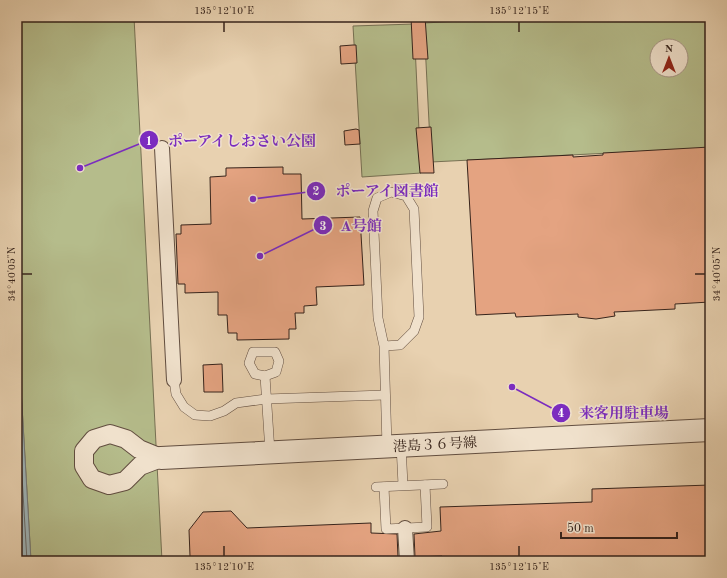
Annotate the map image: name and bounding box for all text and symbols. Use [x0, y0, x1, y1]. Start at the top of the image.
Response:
text: 135°12'10"E [194, 6, 254, 16]
text: 135°12'15"E [489, 6, 549, 16]
north arrow [649, 38, 689, 78]
text: N [665, 44, 674, 55]
callout: ポーアイしおさい公園 [139, 127, 325, 154]
text: ポーアイしおさい公園 [168, 133, 316, 150]
text: 1 [146, 136, 152, 148]
callout: ポーアイ図書館 [306, 177, 447, 204]
text: ポーアイ図書館 [336, 183, 438, 200]
text: 2 [313, 186, 320, 198]
callout: A号館 [313, 212, 390, 239]
text: A号館 [340, 218, 382, 235]
text: 3 [320, 221, 327, 233]
text: 34°40'05"N [7, 246, 17, 301]
text: 34°40'05"N [712, 246, 722, 301]
callout: 来客用駐車場 [551, 399, 677, 426]
text: 来客用駐車場 [579, 405, 669, 422]
text: 4 [558, 408, 565, 420]
street label: 港島３６号線 [393, 435, 477, 454]
scale bar [561, 514, 677, 540]
text: 50 m [567, 522, 594, 535]
text: 135°12'10"E [194, 562, 254, 572]
text: 135°12'15"E [489, 562, 549, 572]

